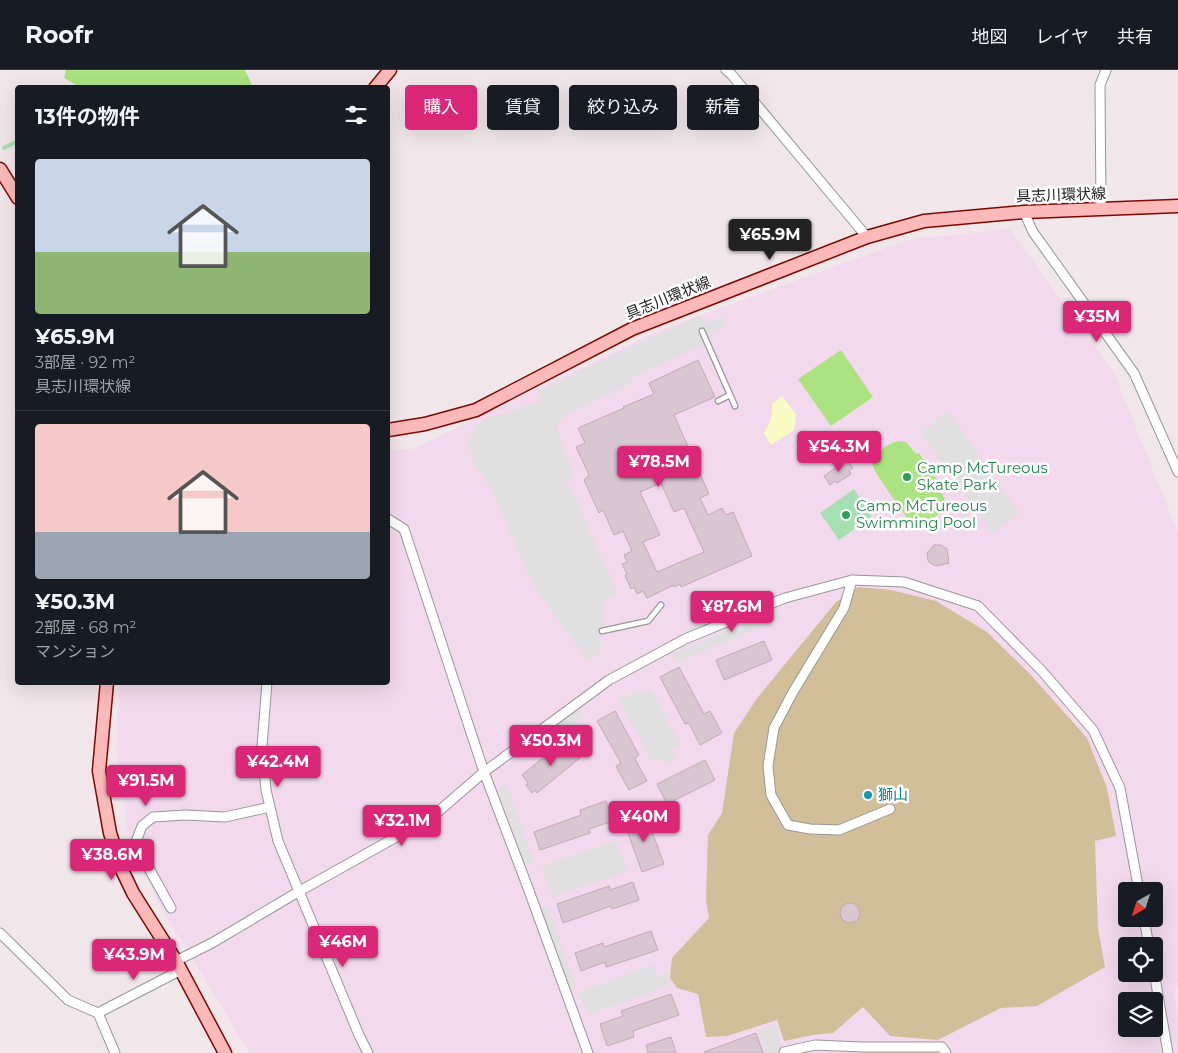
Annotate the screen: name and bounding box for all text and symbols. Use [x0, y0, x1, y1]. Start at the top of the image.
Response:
text: Roofr [25, 20, 94, 49]
text: 地図 [972, 26, 1008, 48]
text: レイヤ [1036, 26, 1089, 48]
text: 共有 [1117, 26, 1153, 48]
chip: 購入 [405, 85, 477, 130]
chip: 賃貸 [487, 85, 559, 130]
chip: 絞り込み [569, 85, 677, 130]
chip: 新着 [687, 85, 759, 130]
icon: filters [342, 101, 370, 129]
text: 13件の物件 [35, 104, 140, 129]
street label: 具志川環状線 [1016, 183, 1106, 206]
icon: home [158, 191, 248, 281]
pin: ¥65.9M [729, 218, 811, 261]
text: ¥65.9M [740, 225, 800, 244]
street label: 具志川環状線 [623, 272, 713, 323]
pin: ¥35M [1067, 300, 1127, 343]
text: ¥35M [1074, 307, 1120, 326]
text: ¥65.9M [35, 324, 115, 349]
text: 3部屋 · 92 m² [35, 353, 135, 372]
text: 具志川環状線 [35, 377, 131, 396]
pin: ¥54.3M [798, 430, 880, 473]
text: ¥54.3M [808, 437, 870, 456]
pin: ¥78.5M [618, 446, 700, 488]
text: ¥78.5M [628, 452, 690, 471]
icon: home [158, 457, 248, 547]
place label: Camp McTureous Skate Park [917, 458, 1048, 494]
marker: Camp McTureous Skate Park [901, 471, 913, 483]
place label: Camp McTureous Swimming Pool [856, 496, 987, 532]
marker: Camp McTureous Swimming Pool [840, 509, 852, 521]
text: ¥50.3M [35, 589, 115, 614]
pin: ¥87.6M [691, 590, 773, 633]
text: ¥87.6M [702, 597, 762, 616]
text: 2部屋 · 68 m² [35, 618, 137, 637]
text: マンション [35, 642, 115, 661]
pin: ¥50.3M [510, 724, 592, 767]
text: ¥50.3M [520, 731, 582, 750]
pin: ¥42.4M [237, 746, 319, 788]
text: ¥42.4M [247, 752, 309, 771]
pin: ¥91.5M [105, 764, 187, 807]
text: ¥91.5M [117, 771, 175, 790]
place label: 獅山 [878, 785, 908, 804]
marker: 獅山 [862, 789, 874, 801]
pin: ¥40M [614, 800, 674, 843]
pin: ¥32.1M [361, 804, 443, 847]
text: ¥40M [620, 807, 668, 826]
text: ¥32.1M [374, 811, 430, 830]
pin: ¥38.6M [71, 838, 153, 881]
text: ¥38.6M [81, 845, 143, 864]
north arrow [1118, 882, 1162, 928]
map controls [1118, 882, 1163, 1037]
pin: ¥46M [313, 926, 373, 968]
text: ¥46M [319, 932, 367, 951]
button: locate [1118, 937, 1163, 982]
pin: ¥43.9M [93, 938, 175, 981]
text: ¥43.9M [103, 945, 165, 964]
button: layers [1118, 992, 1163, 1037]

